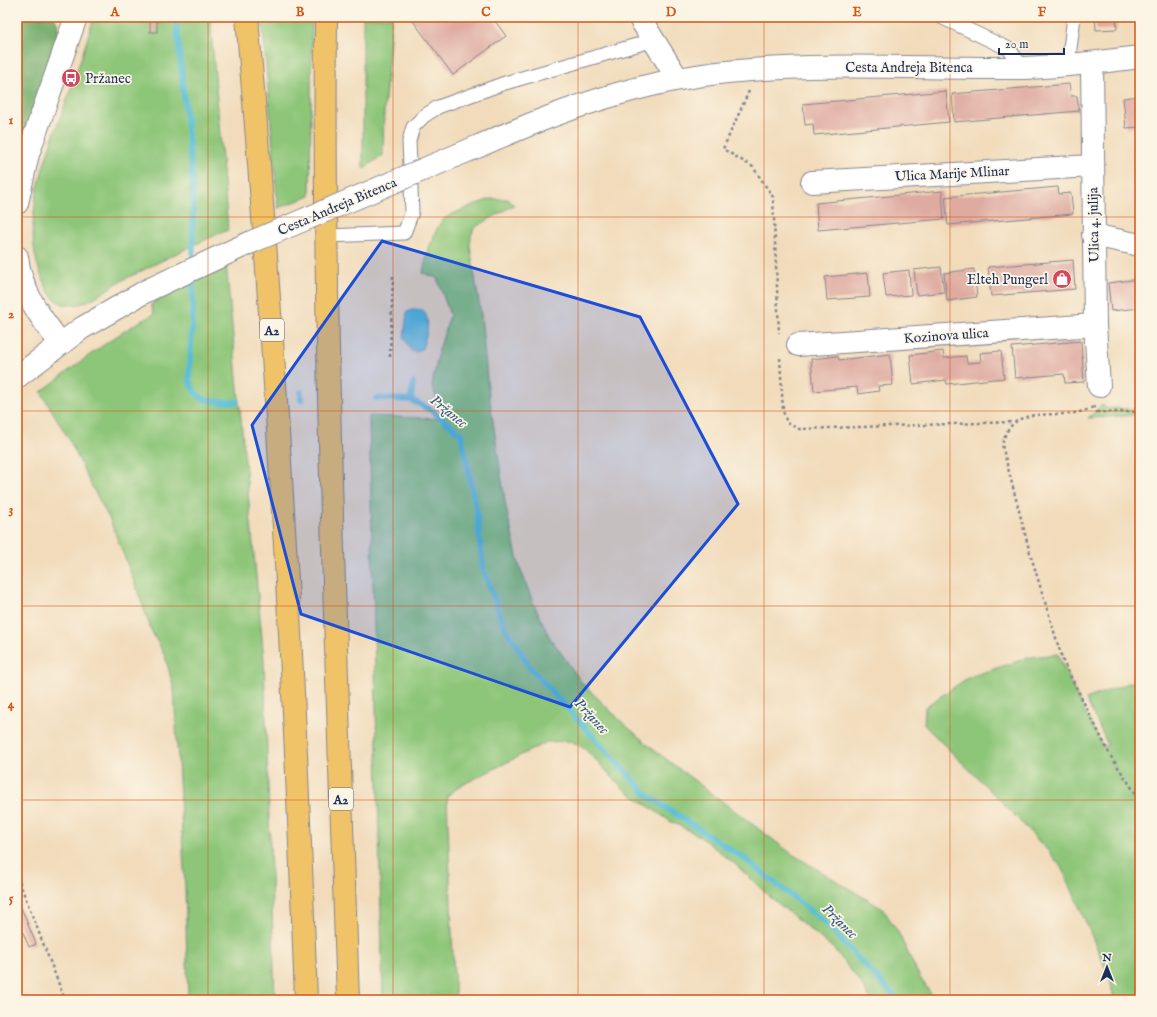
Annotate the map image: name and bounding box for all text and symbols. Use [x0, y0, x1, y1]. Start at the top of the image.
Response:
text: A [110, 4, 121, 21]
text: B [296, 4, 305, 21]
text: C [481, 4, 491, 21]
text: D [666, 4, 677, 21]
text: E [852, 4, 862, 21]
text: F [1038, 4, 1047, 21]
scale bar [999, 30, 1064, 56]
text: 20 m [1005, 37, 1028, 52]
street label: Cesta Andreja Bitenca [845, 59, 974, 77]
bus stop icon: Pržanec [60, 67, 82, 89]
place label: Pržanec [85, 70, 131, 88]
text: 1 [9, 112, 14, 129]
street label: Ulica Marije Mlinar [894, 162, 1010, 186]
street label: Cesta Andreja Bitenca [275, 173, 400, 240]
street label: Ulica 4. julija [1084, 186, 1104, 263]
shop icon: Elteh Pungerl [1051, 268, 1073, 290]
place label: Elteh Pungerl [967, 271, 1048, 289]
text: 2 [8, 306, 14, 323]
road number: A2 [260, 319, 284, 341]
street label: Kozinova ulica [903, 324, 990, 348]
water label: Pržanec [426, 391, 472, 432]
text: 3 [9, 501, 14, 518]
water label: Pržanec [570, 694, 613, 739]
text: 4 [8, 696, 15, 713]
road number: A2 [329, 788, 353, 810]
text: 5 [9, 890, 14, 907]
water label: Pržanec [818, 900, 862, 943]
north arrow [1087, 947, 1127, 987]
text: N [1101, 951, 1112, 965]

